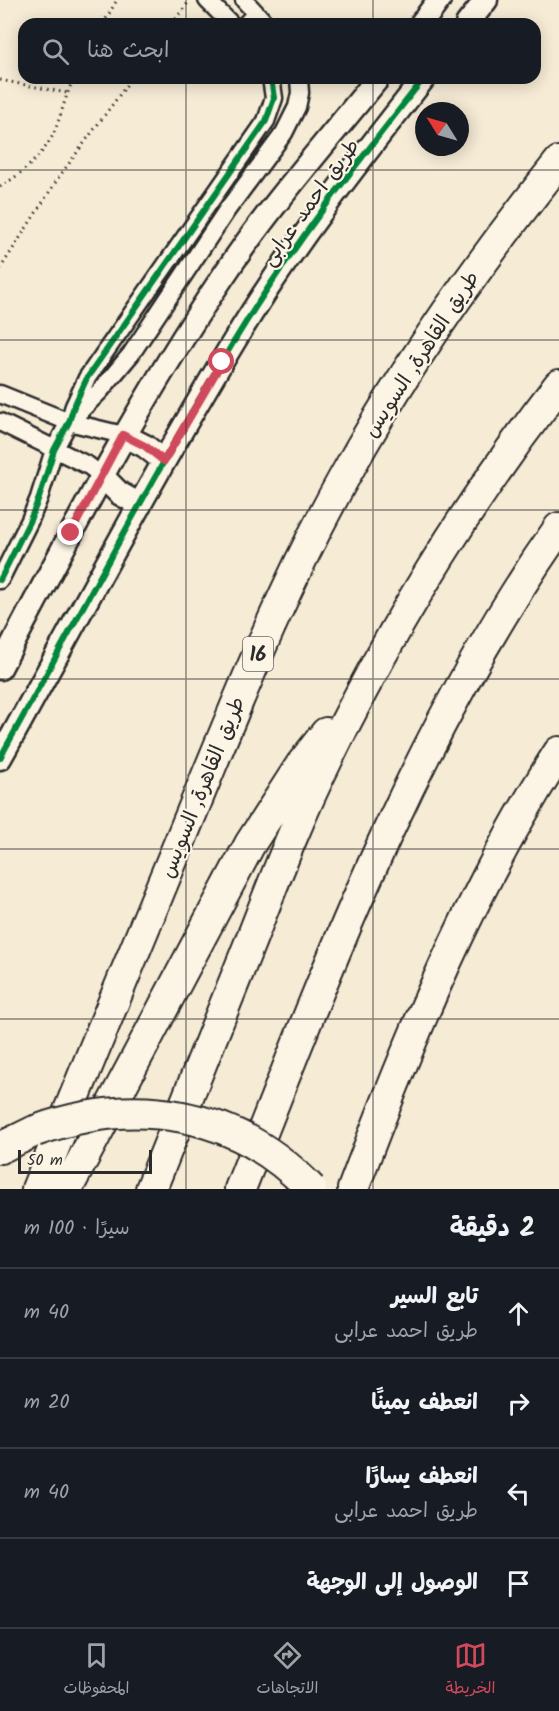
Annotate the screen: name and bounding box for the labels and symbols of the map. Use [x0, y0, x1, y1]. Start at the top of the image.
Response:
north arrow [415, 102, 469, 156]
street label: طريق احمد عرابى [254, 132, 369, 274]
street label: طريق القاهرة, السويس [356, 265, 489, 445]
route start [208, 348, 234, 374]
route end [57, 519, 83, 545]
road number: 16 [243, 637, 273, 671]
street label: طريق القاهرة, السويس [152, 692, 255, 883]
scale bar [18, 1147, 152, 1174]

